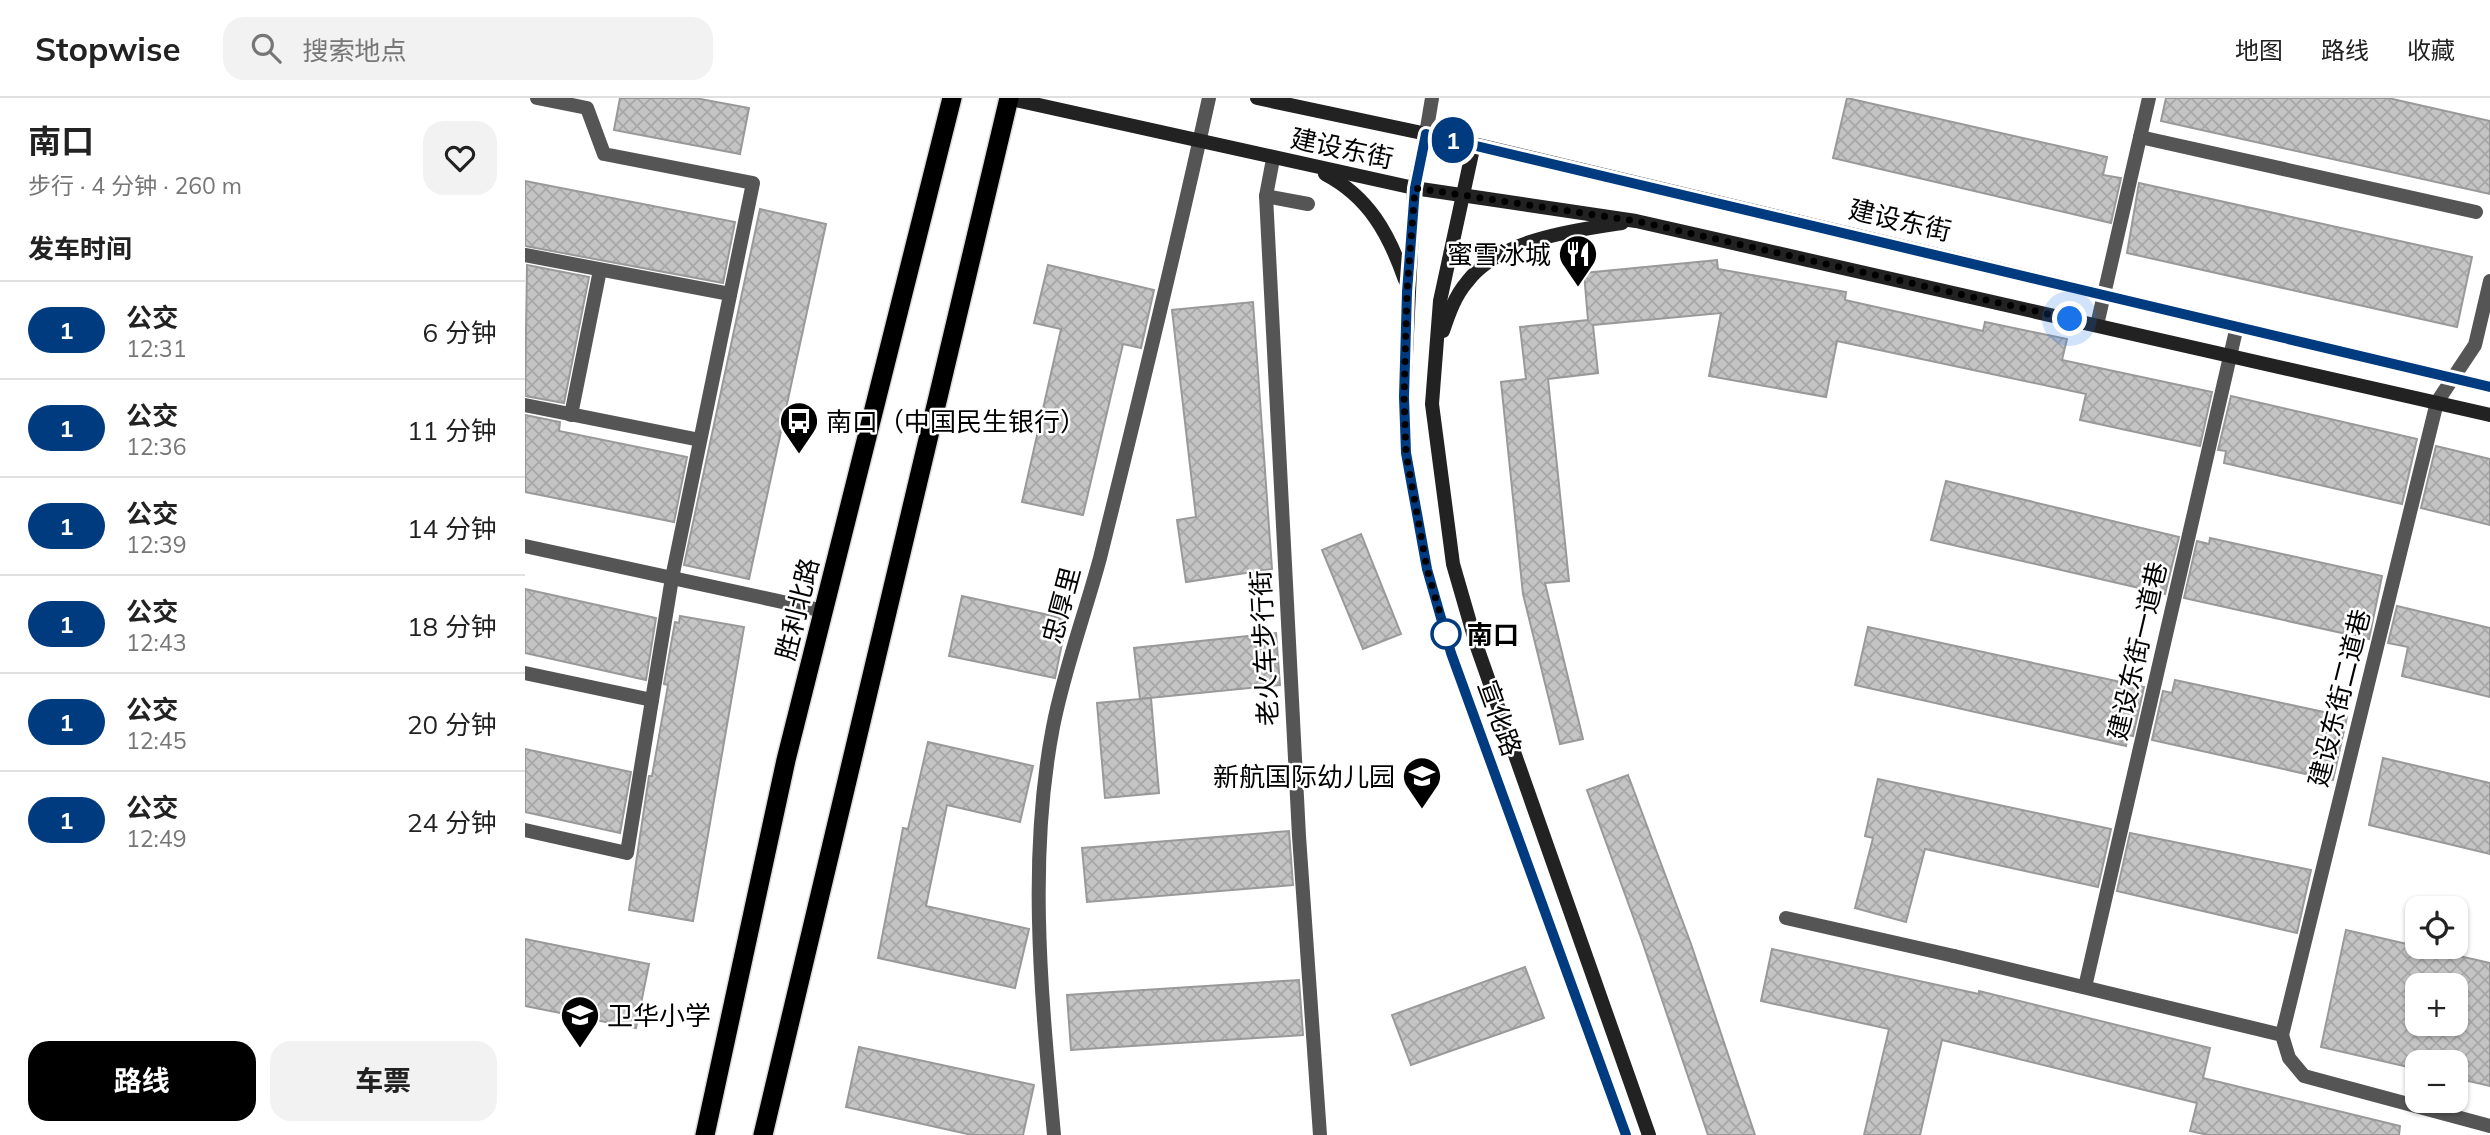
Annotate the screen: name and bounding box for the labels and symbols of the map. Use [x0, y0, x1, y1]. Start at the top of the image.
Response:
line badge: 1 [1430, 117, 1476, 163]
street label: 建设东街 [1288, 121, 1396, 175]
street label: 建设东街 [1846, 192, 1954, 248]
restaurant icon: 蜜雪冰城 [1557, 233, 1599, 288]
place label: 蜜雪冰城 [1447, 238, 1551, 271]
your location [2052, 301, 2087, 336]
bus stop icon: 南口（中国民生银行） [778, 400, 820, 455]
place label: 南口（中国民生银行） [826, 405, 1086, 438]
street label: 胜利北路 [768, 555, 826, 663]
street label: 建设东街一道巷 [2100, 559, 2174, 743]
street label: 忠厚里 [1035, 563, 1087, 647]
street label: 老火车步行街 [1243, 569, 1285, 727]
street label: 建设东街二道巷 [2301, 606, 2377, 790]
place label: 南口 [1467, 618, 1519, 651]
marker: 南口 [1431, 619, 1461, 649]
street label: 宣化路 [1471, 676, 1529, 760]
school or university icon: 新航国际幼儿园 [1401, 755, 1443, 810]
place label: 新航国际幼儿园 [1213, 760, 1395, 793]
school or university icon: 卫华小学 [559, 994, 601, 1049]
place label: 卫华小学 [607, 999, 711, 1032]

